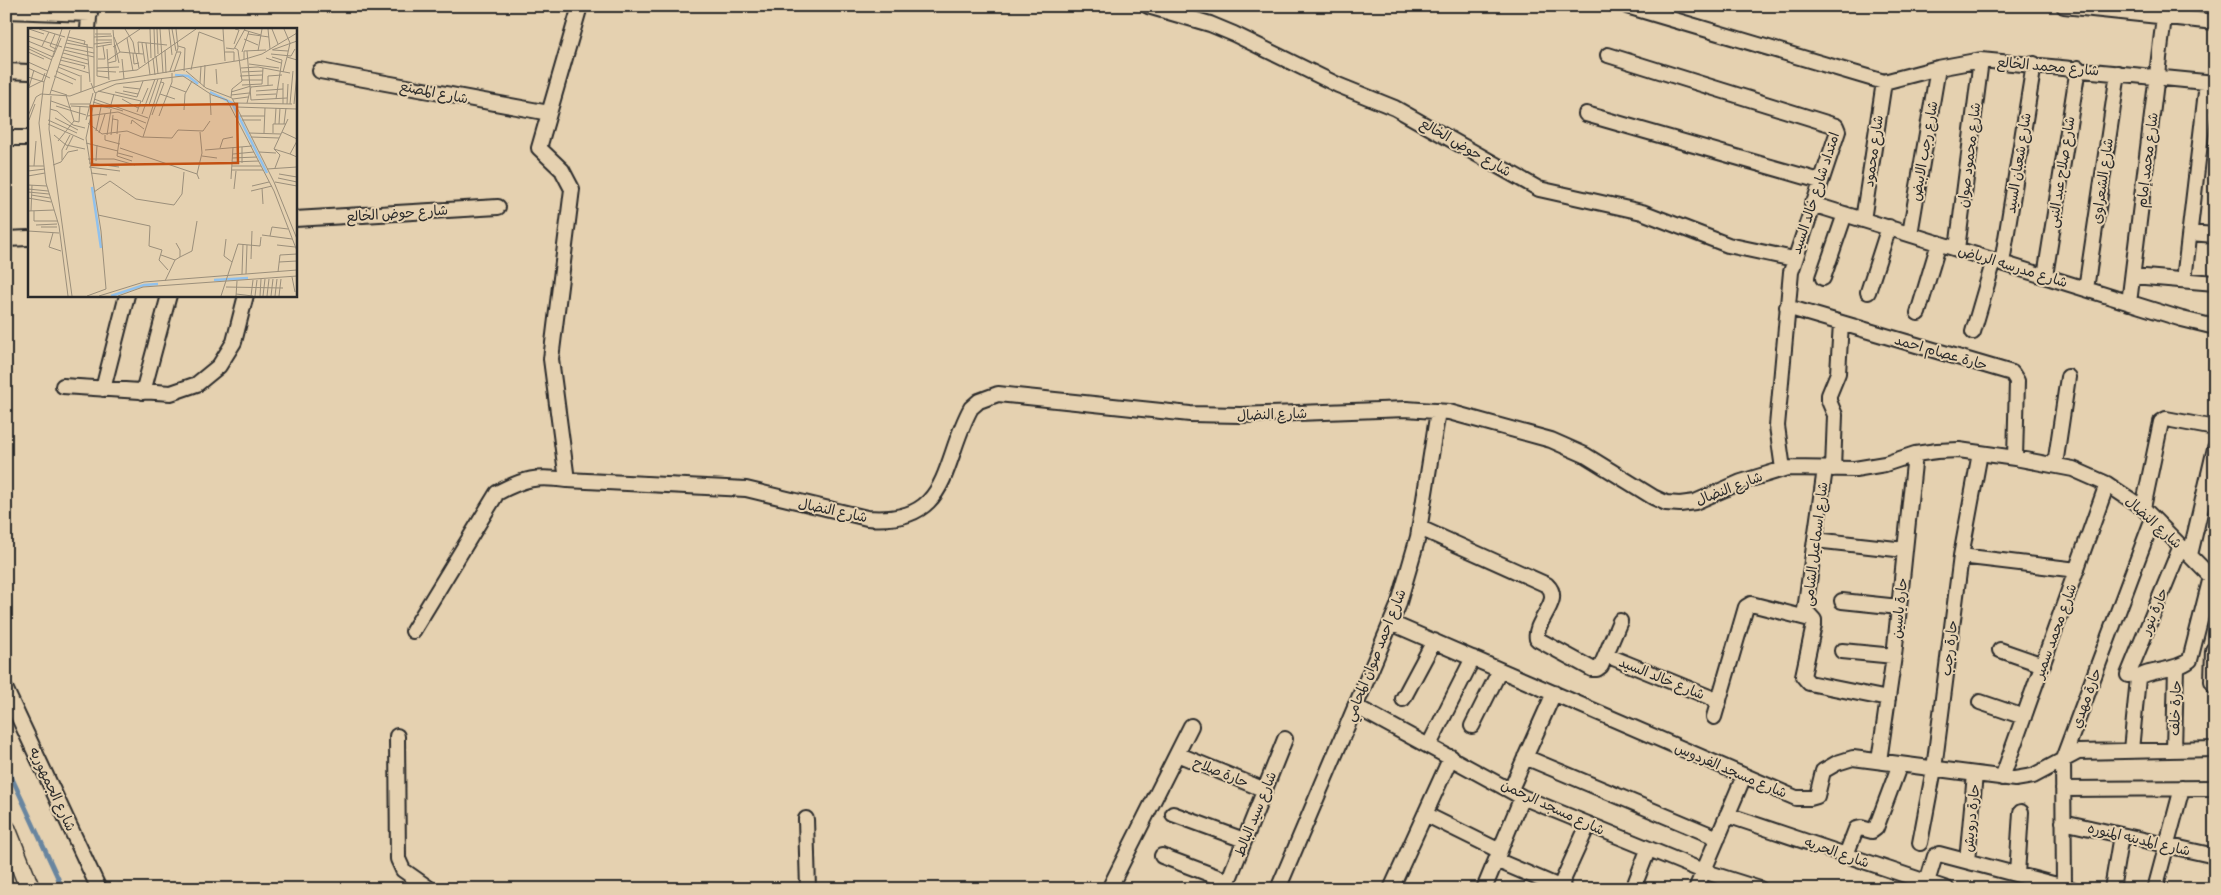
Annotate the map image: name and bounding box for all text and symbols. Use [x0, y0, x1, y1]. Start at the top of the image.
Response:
inset map [28, 28, 296, 296]
street label: شارع محمد الخالع [1996, 54, 2100, 81]
street label: شارع المصنع [398, 78, 470, 109]
street label: شارع رجب الابيض [1907, 100, 1943, 203]
street label: شارع محمود صوان [1955, 101, 1985, 209]
street label: شارع شعبان السيد [2002, 111, 2036, 215]
street label: شارع محمد إمام [2133, 111, 2164, 209]
street label: شارع محمود [1860, 114, 1888, 188]
street label: شارع حوض الخالع [1416, 115, 1514, 182]
street label: شارع صلاح عبد النبى [2044, 115, 2080, 229]
street label: امتداد شارع خالد السيد [1788, 130, 1844, 257]
street label: شارع الشعراوى [2088, 137, 2118, 225]
street label: شارع حوض الخالع [345, 201, 449, 228]
street label: شارع مدرسه الرياض [1956, 242, 2070, 292]
street label: حارة عصام احمد [1892, 331, 1989, 376]
street label: شارع النضال [1237, 405, 1308, 425]
street label: شارع النضال [1693, 468, 1765, 510]
street label: شارع اسماعيل الشامى [1799, 481, 1833, 607]
street label: شارع النضال [2121, 492, 2186, 553]
street label: شارع النضال [796, 495, 869, 527]
street label: حارة ياسين [1888, 577, 1911, 639]
street label: شارع محمد سمير [2030, 581, 2081, 682]
street label: حارة بنور [2137, 585, 2173, 638]
street label: شارع احمد صوان المحامي [1341, 587, 1414, 725]
street label: حارة رجب [1938, 619, 1961, 677]
street label: شارع خالد السيد [1616, 654, 1707, 704]
street label: حارة مهدي [2068, 666, 2107, 731]
street label: حارة خلف [2166, 680, 2185, 736]
street label: شارع مسجد الفردوس [1672, 739, 1789, 803]
street label: شارع الجمهوريه [25, 745, 79, 834]
street label: حارة صلاح [1190, 754, 1251, 792]
street label: شارع سيد البالط [1231, 769, 1281, 860]
street label: شارع مسجد الرحمن [1498, 776, 1607, 840]
street label: حارة درويش [1959, 783, 1984, 853]
street label: شارع المدينه المنوره [2086, 819, 2192, 861]
street label: شارع الحريه [1802, 833, 1872, 872]

